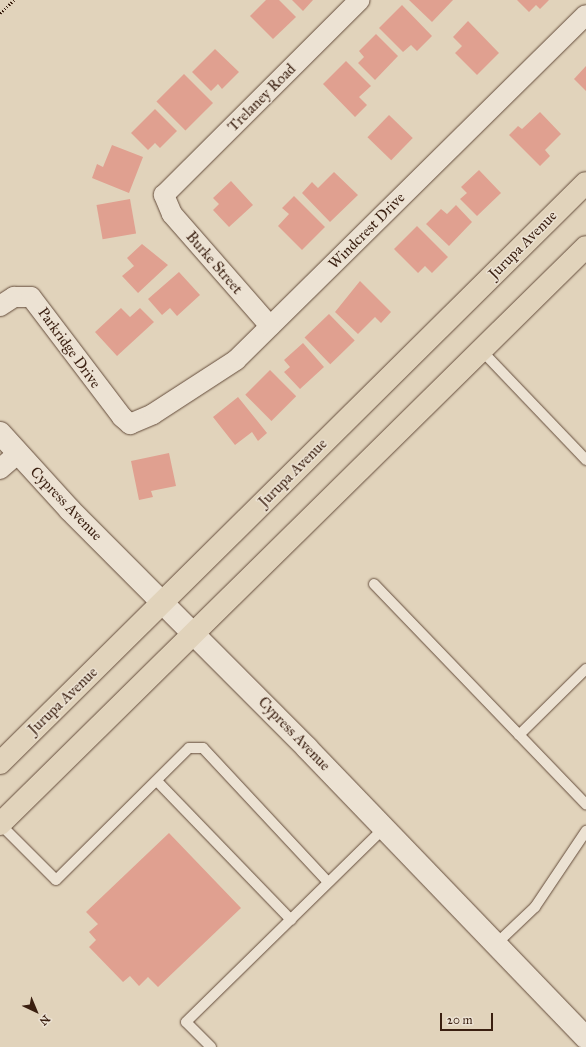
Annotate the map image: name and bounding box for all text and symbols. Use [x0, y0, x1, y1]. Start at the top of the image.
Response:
street label: Trelaney Road [224, 60, 300, 136]
street label: Windcrest Drive [325, 189, 409, 273]
street label: Jurupa Avenue [485, 207, 561, 283]
street label: Burke Street [182, 228, 246, 298]
street label: Parkridge Drive [34, 304, 104, 392]
street label: Jurupa Avenue [255, 435, 331, 511]
street label: Cypress Avenue [26, 463, 106, 545]
street label: Jurupa Avenue [25, 663, 101, 739]
street label: Cypress Avenue [254, 693, 334, 775]
north arrow [16, 991, 56, 1031]
scale bar [442, 1005, 495, 1031]
text: N [37, 1012, 53, 1028]
text: 20 m [447, 1013, 473, 1027]

